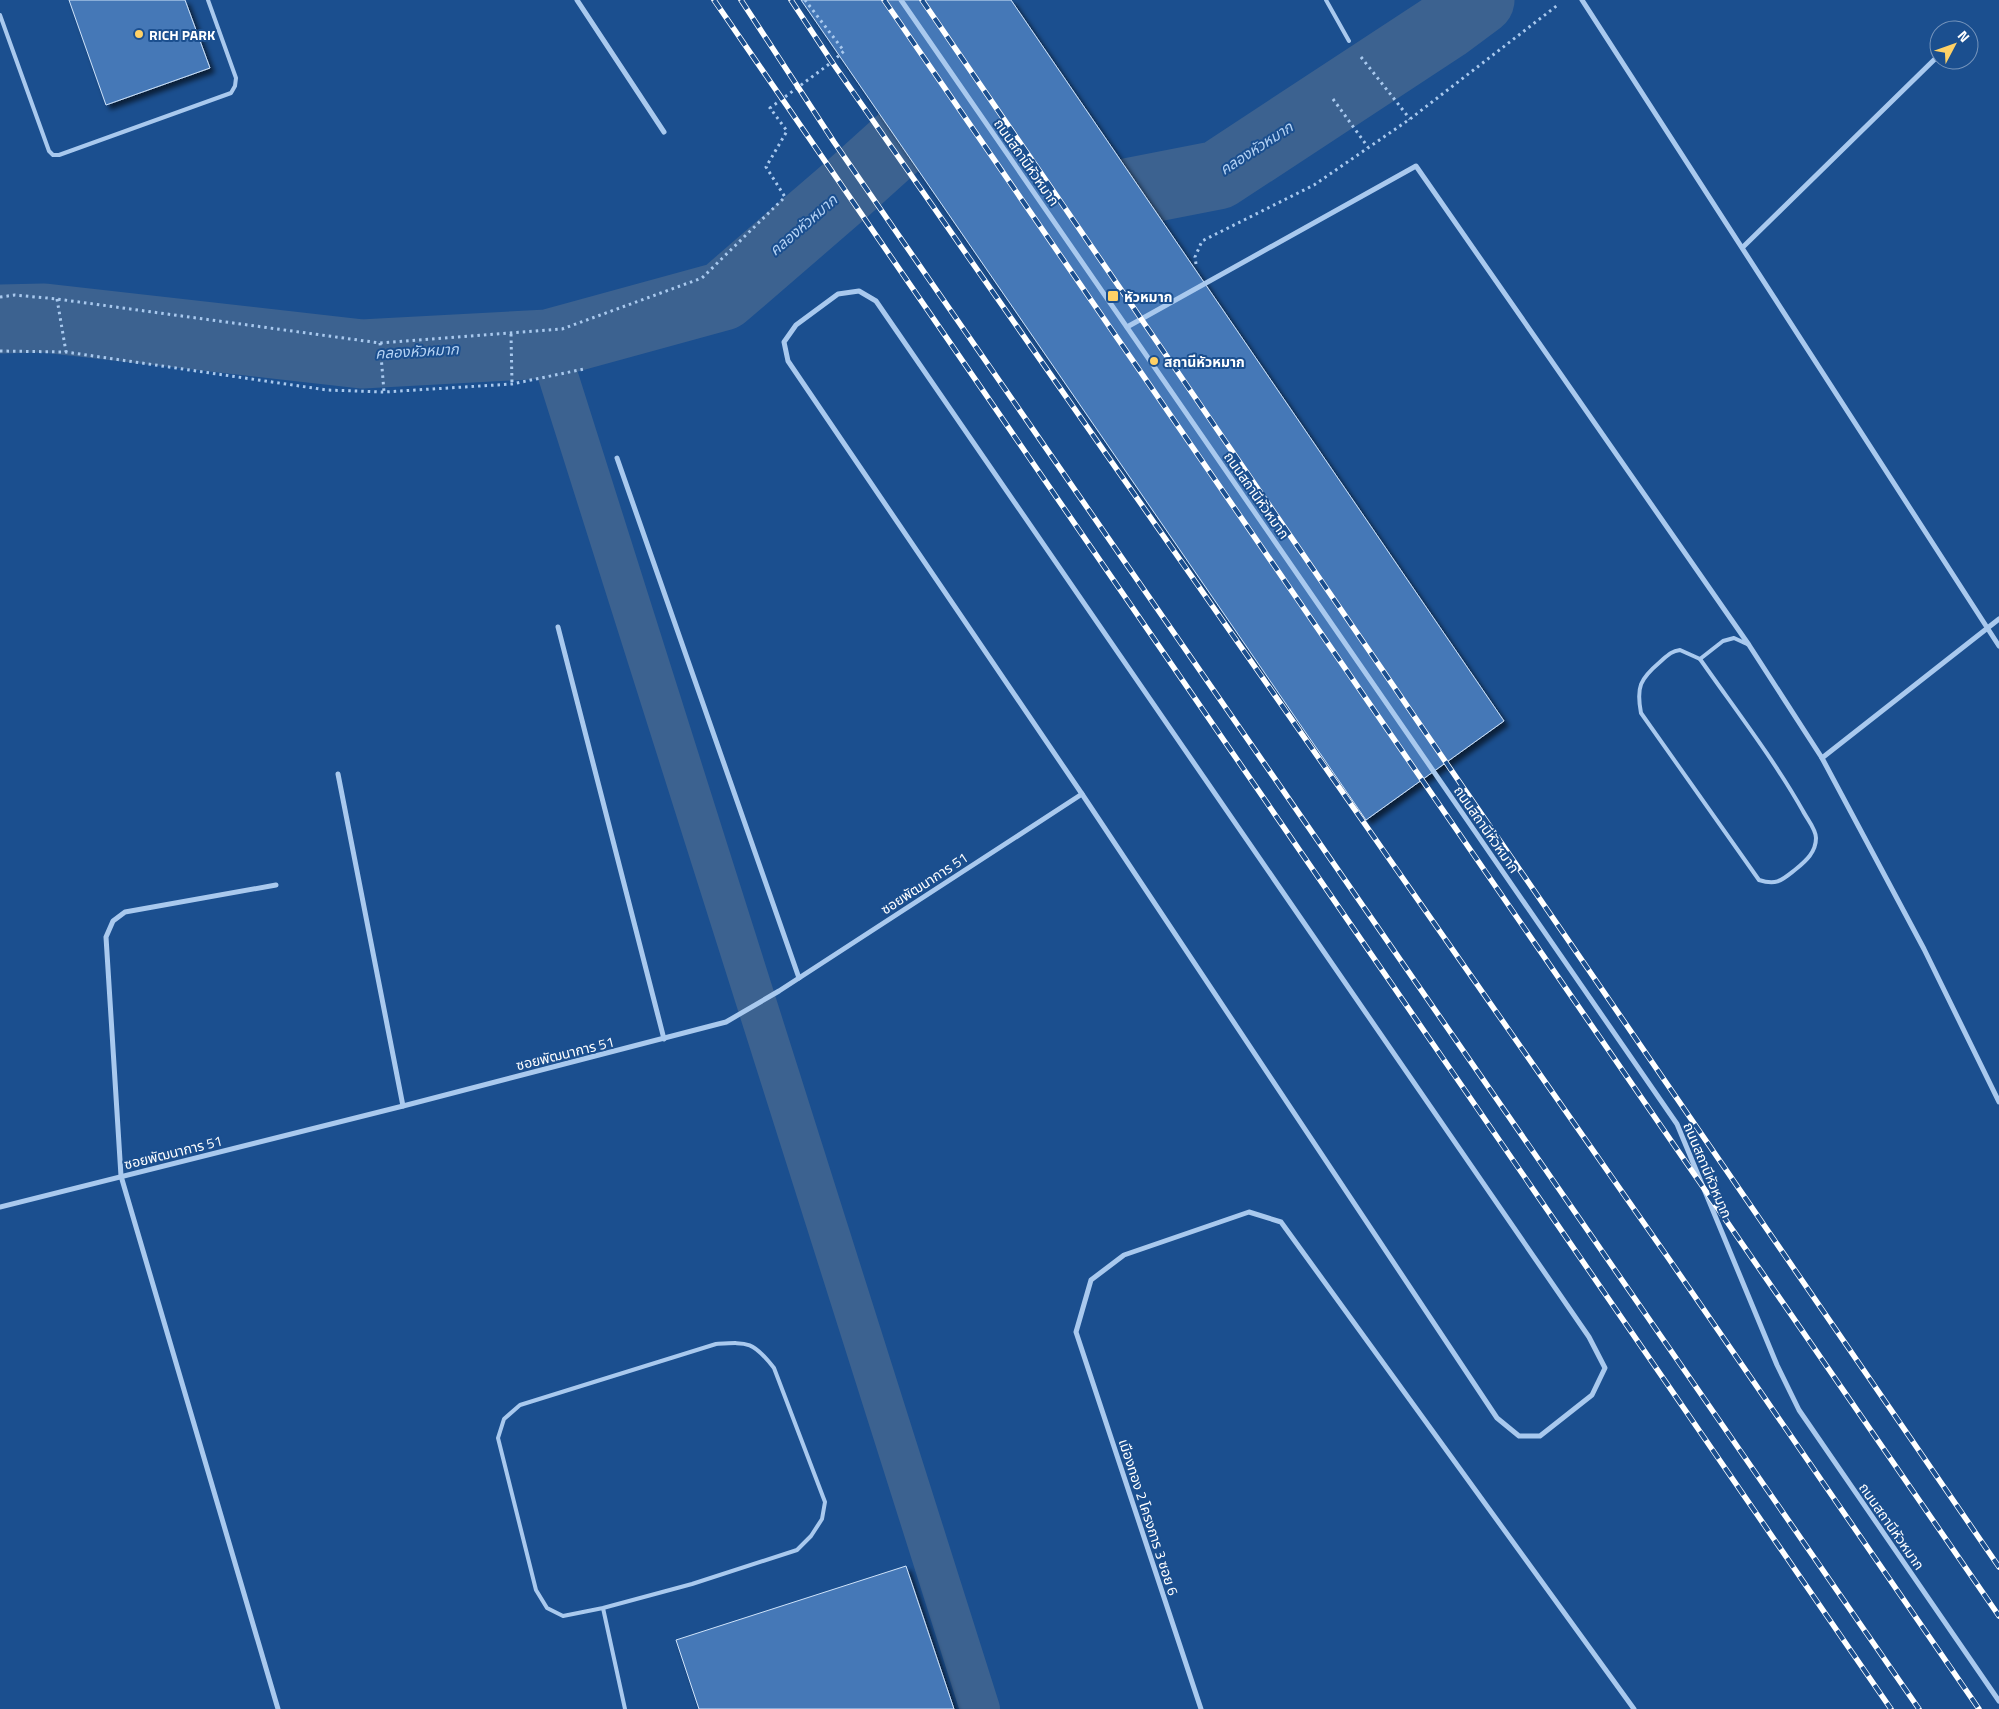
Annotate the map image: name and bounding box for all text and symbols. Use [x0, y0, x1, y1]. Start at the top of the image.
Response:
north arrow [1929, 20, 1979, 70]
place label: RICH PARK [149, 24, 216, 45]
text: N [1953, 26, 1975, 47]
marker: RICH PARK [133, 28, 145, 40]
street label: ถนนสถานีหัวหมาก [989, 114, 1065, 210]
water label: คลองหัวหมาก [1215, 115, 1298, 180]
water label: คลองหัวหมาก [764, 188, 843, 261]
place label: หัวหมาก [1124, 286, 1172, 307]
marker: หัวหมาก [1106, 289, 1120, 303]
water label: คลองหัวหมาก [375, 337, 460, 365]
place label: สถานีหัวหมาก [1164, 351, 1245, 372]
marker: สถานีหัวหมาก [1148, 355, 1160, 367]
street label: ถนนสถานีหัวหมาก [1219, 447, 1295, 543]
street label: ถนนสถานีหัวหมาก [1449, 781, 1525, 877]
street label: ซอยพัฒนาการ 51 [876, 847, 972, 919]
street label: ซอยพัฒนาการ 51 [514, 1031, 616, 1075]
street label: ถนนสถานีหัวหมาก [1678, 1119, 1738, 1221]
street label: ซอยพัฒนาการ 51 [122, 1130, 224, 1174]
street label: เมืองทอง 2 โครงการ 3 ซอย 6 [1114, 1436, 1184, 1598]
street label: ถนนสถานีหัวหมาก [1854, 1478, 1930, 1574]

